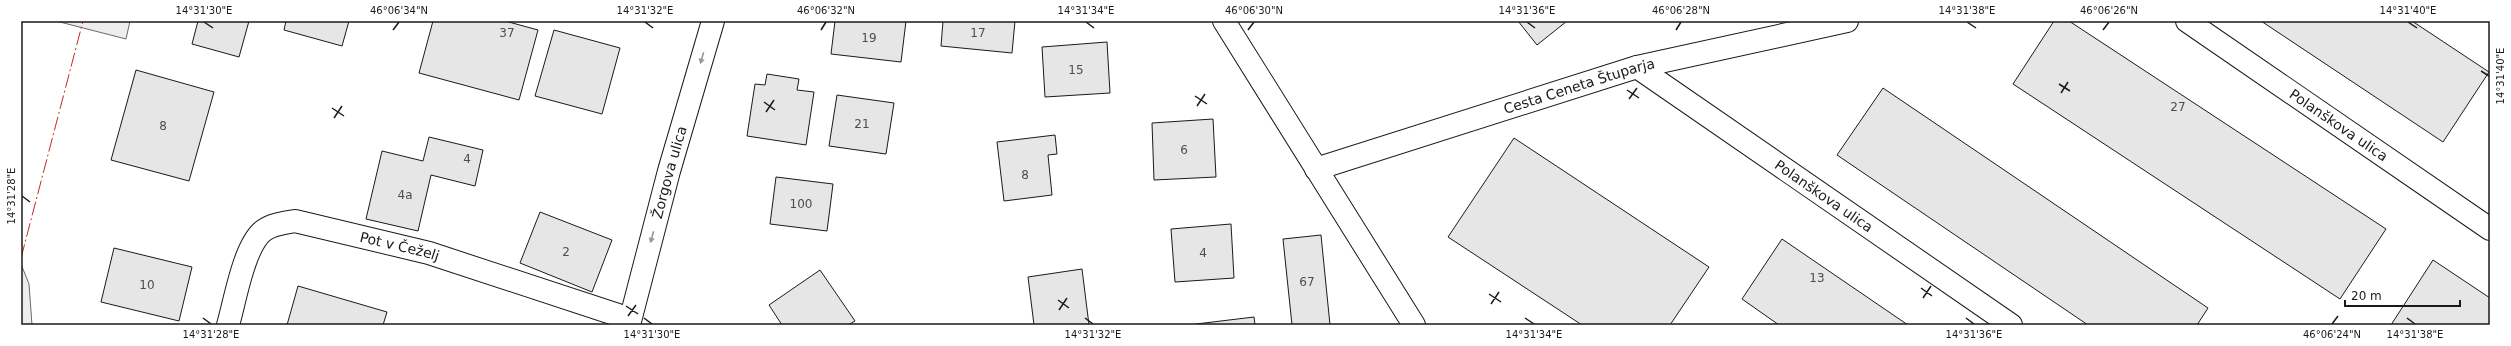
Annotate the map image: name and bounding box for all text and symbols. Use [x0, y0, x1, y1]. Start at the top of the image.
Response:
text: 14°31'30"E [176, 5, 232, 16]
text: 46°06'34"N [370, 5, 428, 16]
text: 14°31'32"E [617, 5, 673, 16]
text: 46°06'32"N [797, 5, 855, 16]
text: 14°31'34"E [1058, 5, 1114, 16]
text: 46°06'30"N [1225, 5, 1283, 16]
text: 14°31'36"E [1499, 5, 1555, 16]
text: 46°06'28"N [1652, 5, 1710, 16]
text: 14°31'38"E [1939, 5, 1995, 16]
text: 46°06'26"N [2080, 5, 2138, 16]
text: 14°31'40"E [2380, 5, 2436, 16]
house number: 37 [499, 26, 515, 40]
house number: 17 [970, 26, 986, 40]
house number: 19 [861, 31, 877, 45]
text: 14°31'40"E [2495, 48, 2506, 104]
one-way arrow [699, 53, 705, 65]
street label: Cesta Ceneta Štuparja [1501, 55, 1656, 117]
house number: 15 [1068, 63, 1084, 77]
street label: Polanškova ulica [2286, 86, 2391, 164]
house number: 27 [2170, 100, 2186, 114]
house number: 21 [854, 117, 870, 131]
house number: 8 [159, 119, 167, 133]
street label: Žorgova ulica [648, 124, 690, 220]
house number: 6 [1180, 143, 1188, 157]
house number: 4 [463, 152, 471, 166]
street label: Polanškova ulica [1772, 156, 1876, 235]
text: 14°31'28"E [6, 168, 17, 224]
house number: 8 [1021, 168, 1029, 182]
house number: 4a [398, 188, 413, 202]
house number: 100 [790, 197, 812, 211]
street label: Pot v Čeželj [358, 229, 442, 264]
one-way arrow [649, 232, 655, 244]
house number: 2 [562, 245, 570, 259]
house number: 4 [1199, 246, 1207, 260]
house number: 13 [1809, 271, 1825, 285]
house number: 67 [1299, 275, 1315, 289]
house number: 10 [139, 278, 155, 292]
scale bar [2345, 282, 2460, 308]
text: 20 m [2351, 289, 2382, 303]
text: 14°31'28"E [183, 329, 239, 340]
text: 14°31'30"E [624, 329, 680, 340]
text: 14°31'32"E [1065, 329, 1121, 340]
text: 14°31'34"E [1506, 329, 1562, 340]
text: 14°31'36"E [1946, 329, 2002, 340]
text: 46°06'24"N [2303, 329, 2361, 340]
text: 14°31'38"E [2387, 329, 2443, 340]

